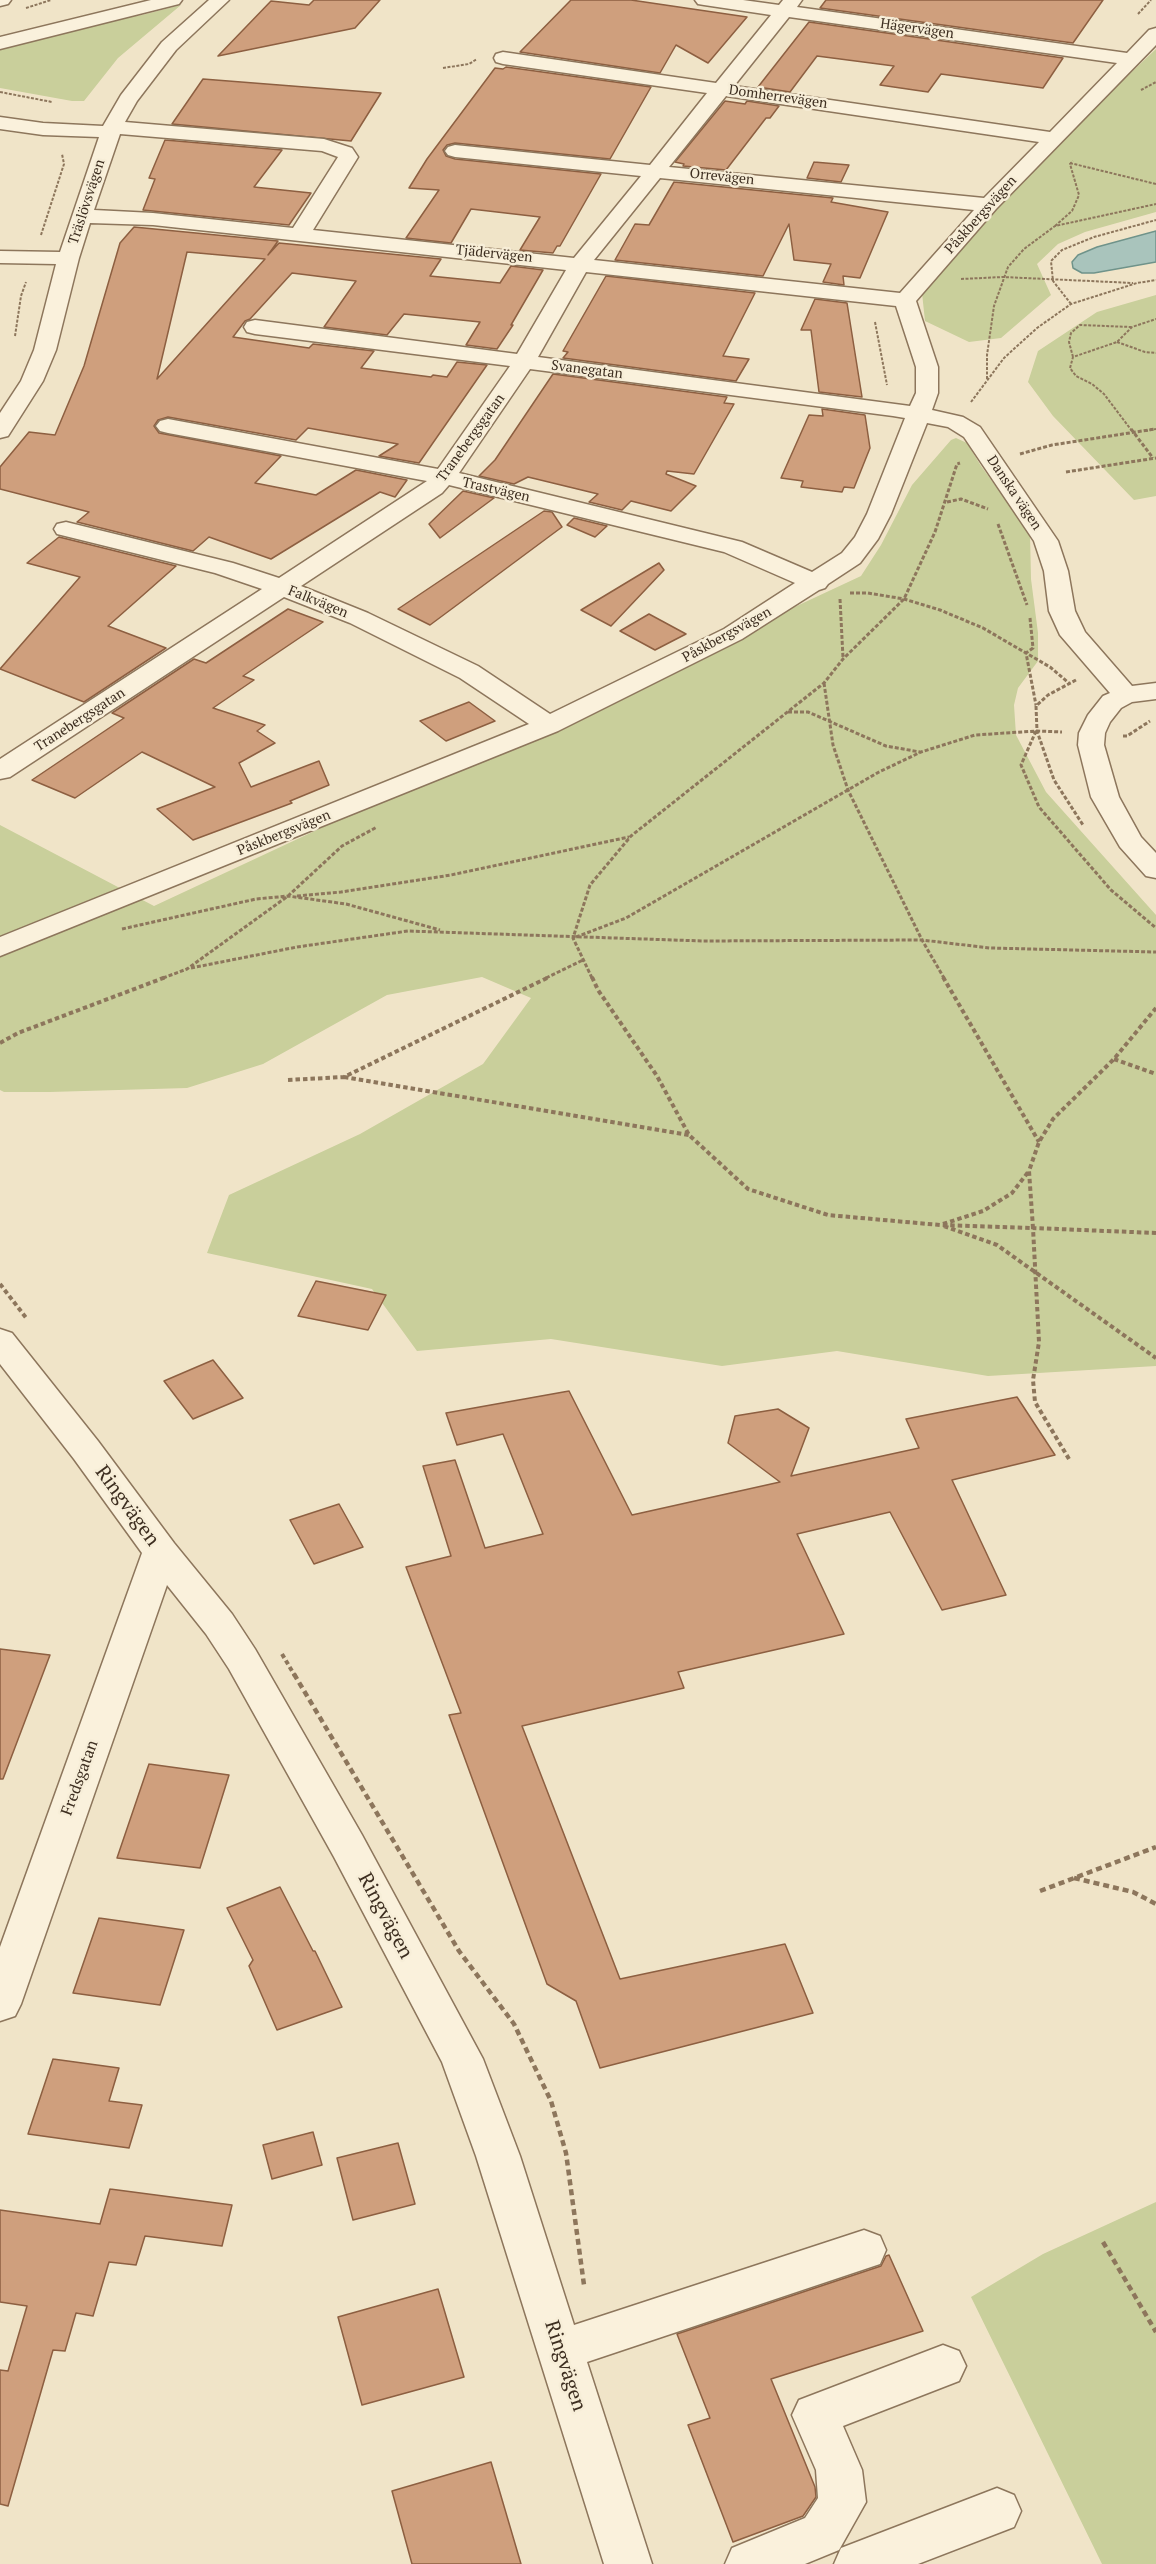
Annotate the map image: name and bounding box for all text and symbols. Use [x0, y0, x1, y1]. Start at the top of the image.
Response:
street label: Hägervägen [879, 16, 955, 42]
street label: Domherrevägen [728, 82, 828, 112]
street label: Träslövsvägen [65, 157, 109, 247]
street label: Orrevägen [689, 165, 755, 189]
street label: Påskbergsvägen [942, 173, 1020, 257]
street label: Tjädervägen [455, 242, 533, 266]
street label: Svanegatan [550, 357, 624, 383]
street label: Tranebergsgatan [433, 391, 509, 485]
street label: Danska vägen [983, 453, 1045, 533]
street label: Trastvägen [461, 474, 531, 506]
street label: Falkvägen [286, 582, 350, 622]
street label: Påskbergsvägen [680, 604, 774, 666]
street label: Tranebergsgatan [32, 684, 128, 756]
street label: Påskbergsvägen [235, 807, 333, 859]
street label: Ringvägen [90, 1461, 164, 1551]
street label: Fredsgatan [58, 1738, 102, 1818]
street label: Ringvägen [352, 1869, 418, 1963]
street label: Ringvägen [539, 2318, 591, 2414]

